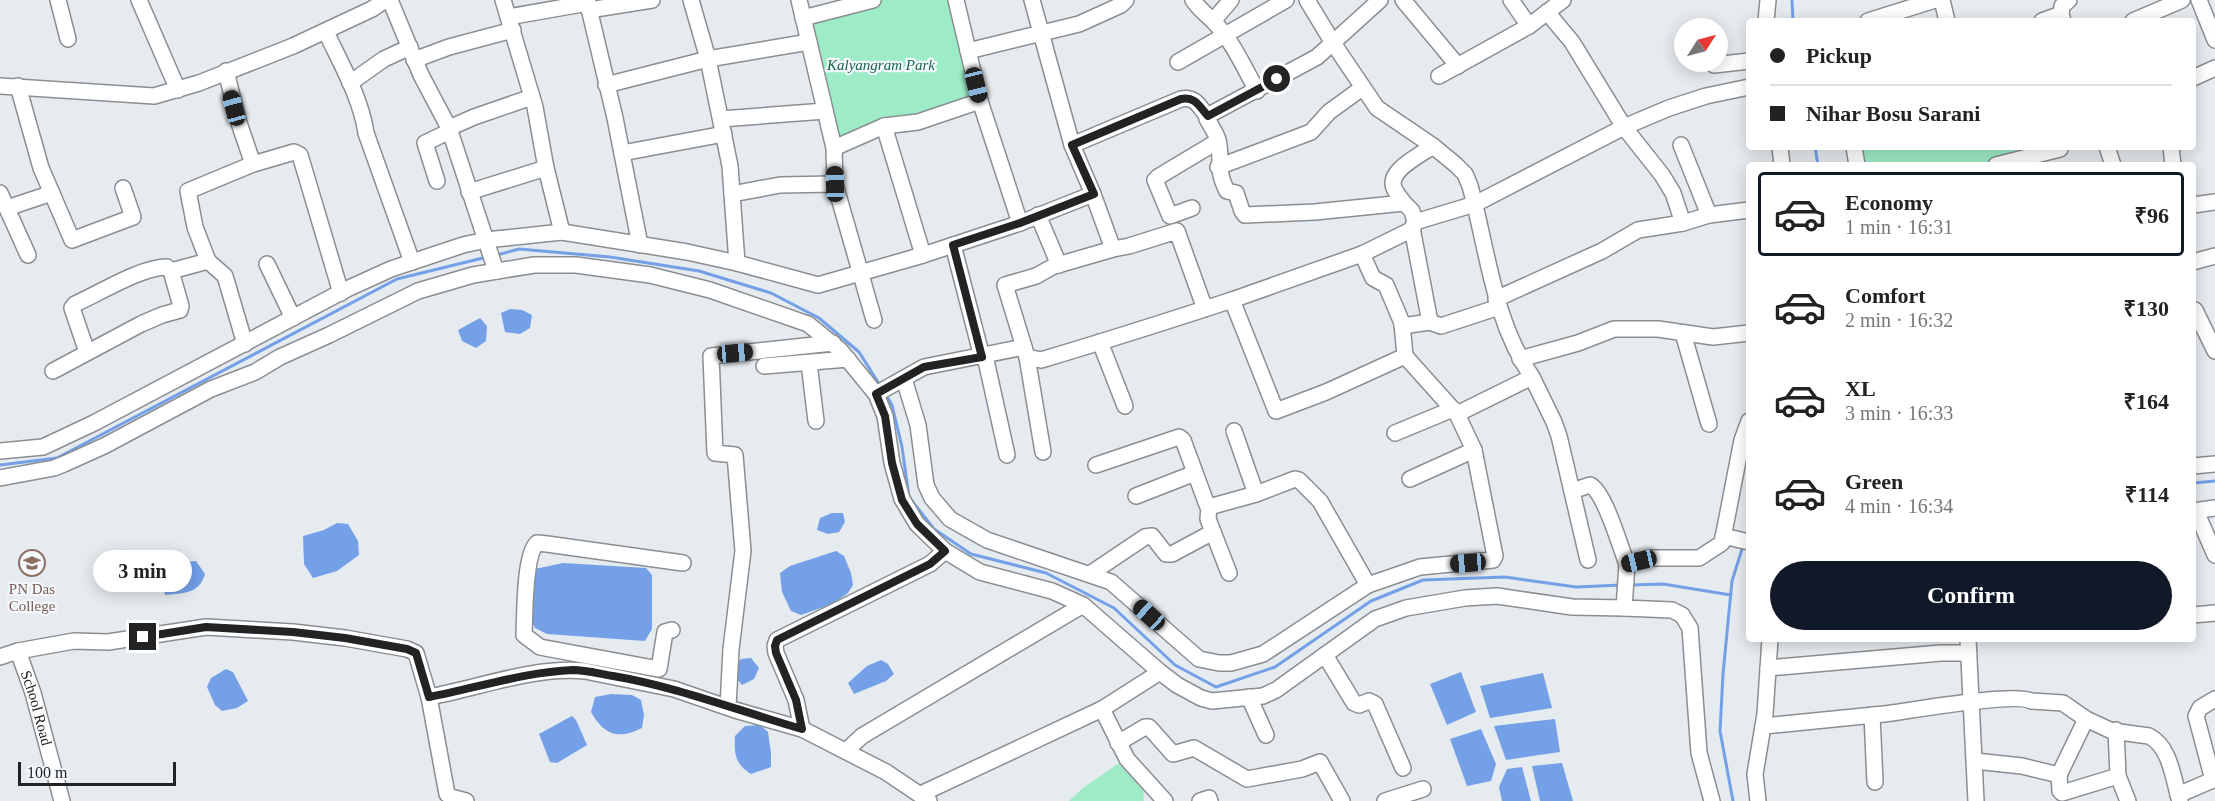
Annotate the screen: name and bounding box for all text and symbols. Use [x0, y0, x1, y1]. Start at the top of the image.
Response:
north arrow [1674, 18, 1728, 72]
map controls [1674, 18, 1728, 72]
text: Pickup [1806, 43, 1872, 68]
park label: Kalyangram Park [826, 57, 935, 73]
car [963, 65, 989, 105]
route start [1263, 65, 1290, 92]
car [221, 88, 247, 128]
text: Nihar Bosu Sarani [1806, 101, 1980, 126]
car [826, 166, 844, 202]
icon: car [1773, 187, 1827, 241]
text: Economy [1845, 190, 1933, 215]
text: ₹96 [2134, 203, 2169, 228]
text: 1 min · 16:31 [1845, 216, 1953, 238]
icon: car [1773, 280, 1827, 334]
text: Comfort [1845, 283, 1926, 308]
text: ₹130 [2123, 296, 2169, 321]
text: 2 min · 16:32 [1845, 309, 1953, 331]
car [716, 342, 754, 364]
icon: car [1773, 373, 1827, 427]
text: XL [1845, 376, 1876, 401]
text: ₹164 [2123, 389, 2169, 414]
text: 3 min · 16:33 [1845, 402, 1953, 424]
icon: car [1773, 466, 1827, 520]
text: Green [1845, 469, 1903, 494]
text: ₹114 [2125, 482, 2169, 507]
text: 4 min · 16:34 [1845, 495, 1953, 517]
school or university icon: PN Das College [17, 548, 47, 578]
car [1619, 548, 1659, 574]
callout: 3 min [94, 550, 192, 592]
car [1449, 553, 1487, 573]
text: 3 min [118, 560, 167, 582]
button: Confirm [1770, 561, 2172, 630]
place label: PN Das College [9, 581, 56, 614]
car [1130, 596, 1168, 634]
route end [129, 623, 156, 650]
street label: School Road [18, 668, 55, 748]
scale bar [18, 759, 176, 786]
text: 100 m [27, 764, 67, 781]

